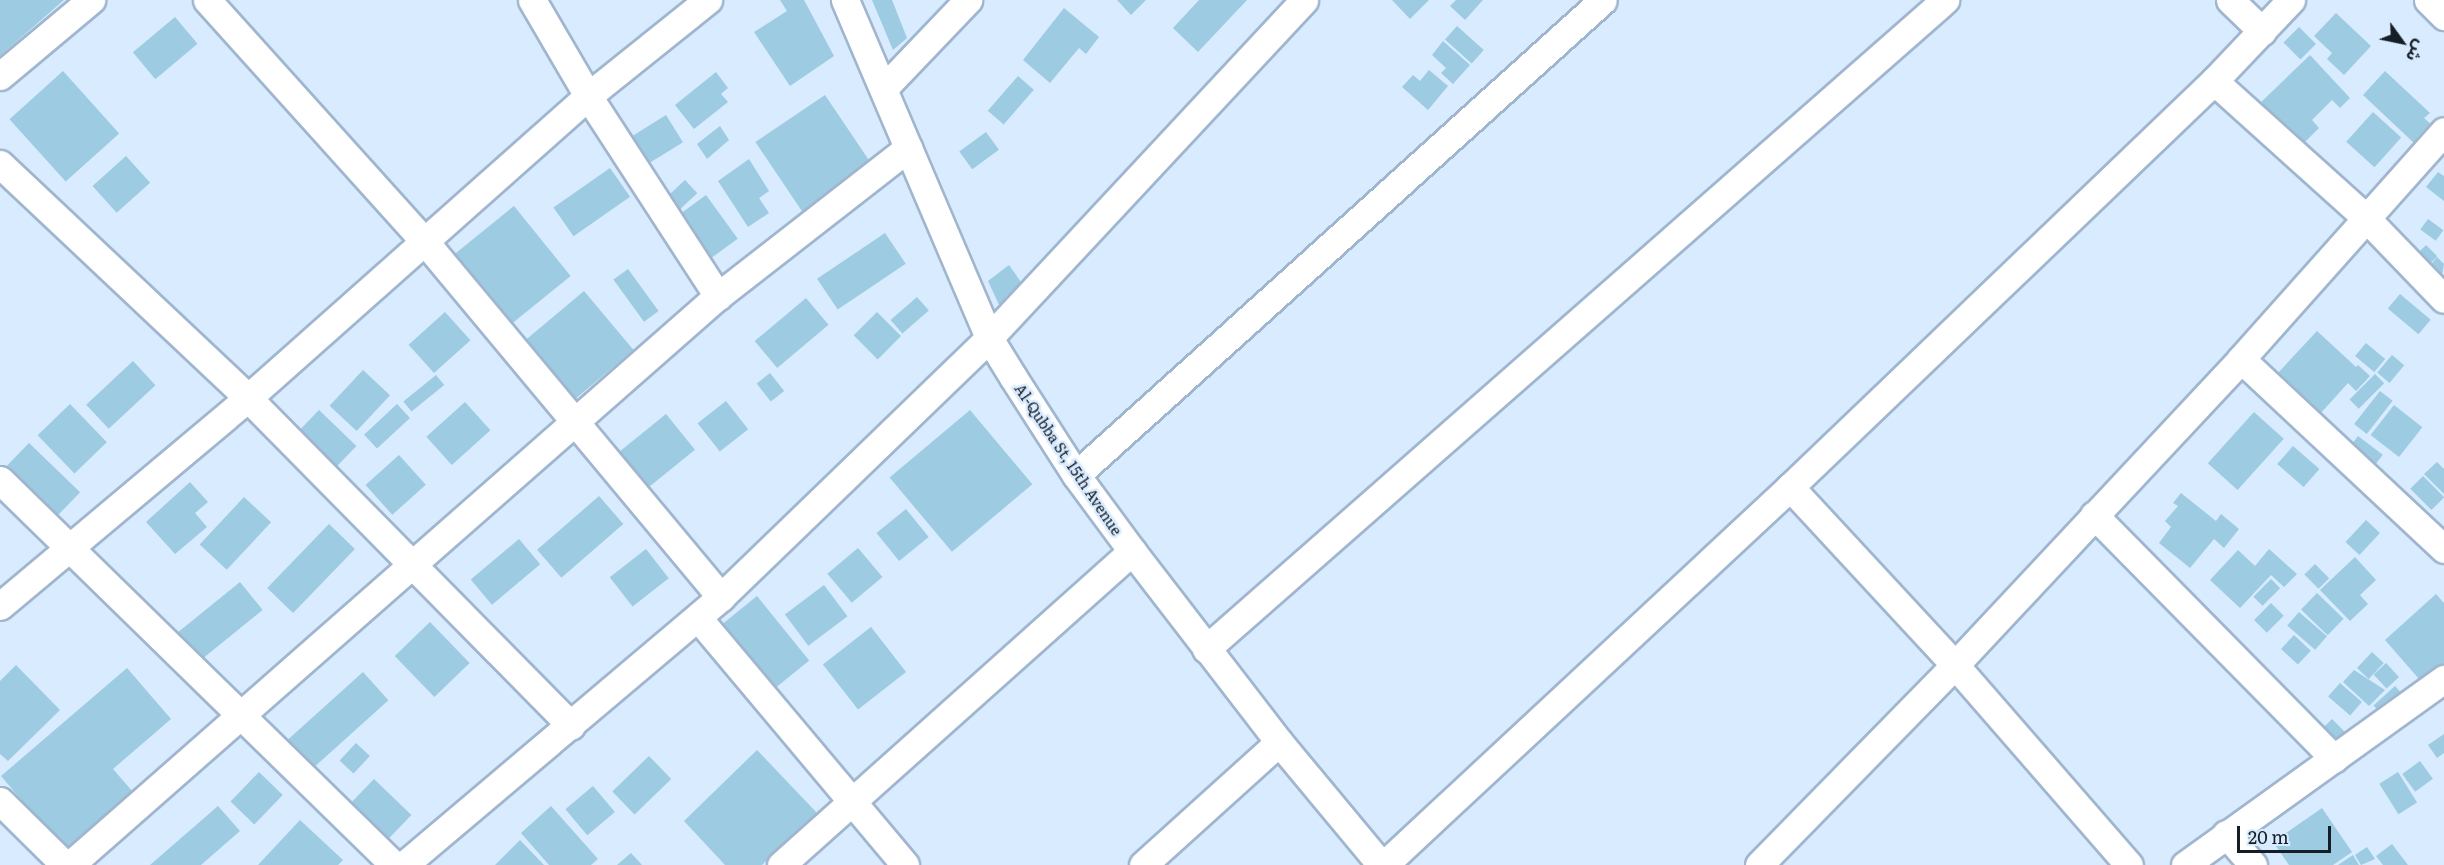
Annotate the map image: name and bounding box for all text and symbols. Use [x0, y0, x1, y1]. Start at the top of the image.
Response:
north arrow [2372, 12, 2432, 72]
text: ش [2401, 36, 2433, 68]
street label: Al-Qubba St, 15th Avenue [1011, 380, 1127, 538]
scale bar [2240, 814, 2334, 852]
text: 20 m [2248, 823, 2289, 850]

